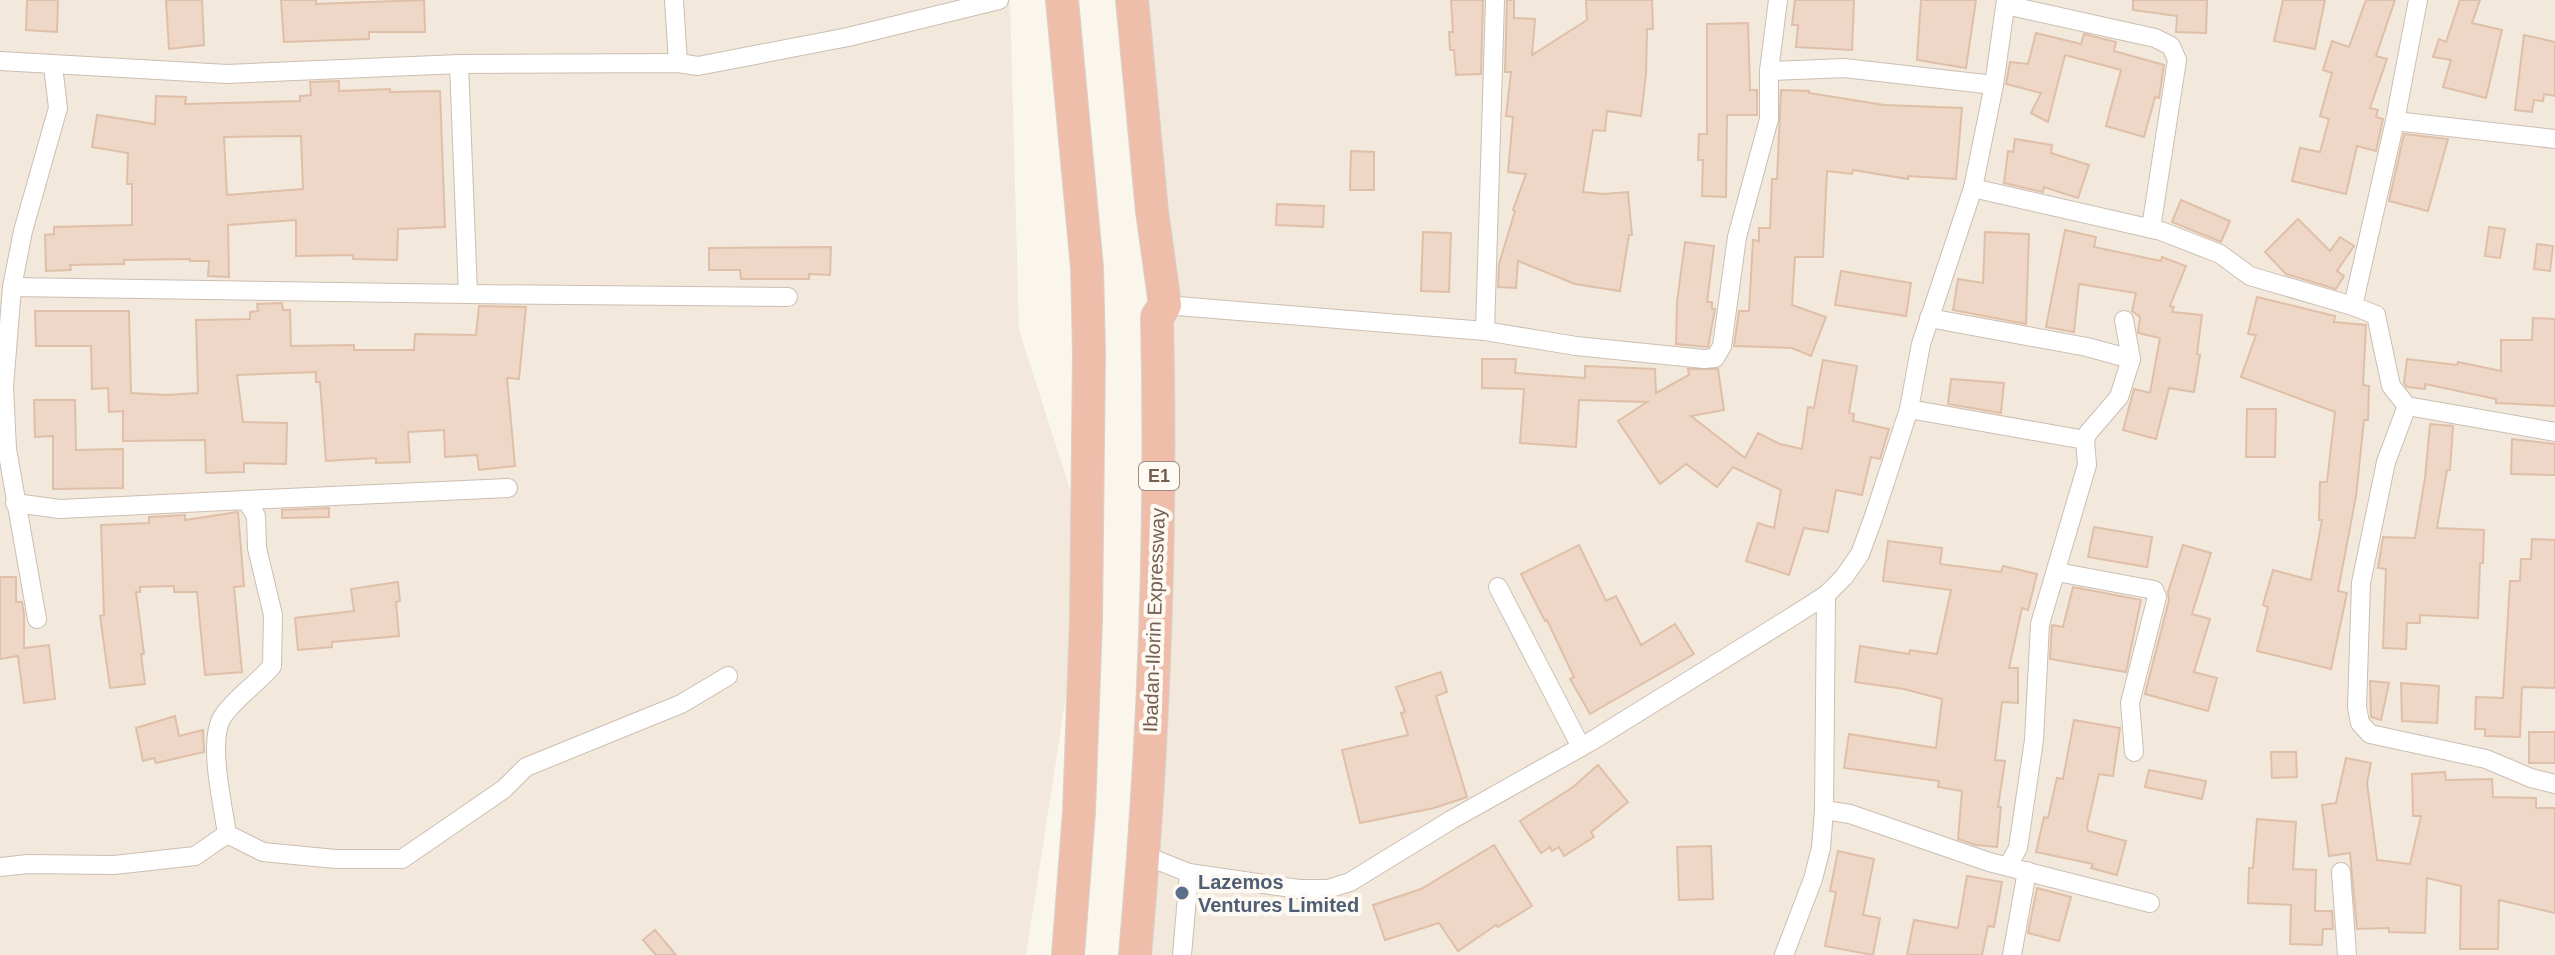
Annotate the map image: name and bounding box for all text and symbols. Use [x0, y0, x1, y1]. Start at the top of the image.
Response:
road number: E1 [1139, 462, 1179, 490]
street label: Ibadan-Ilorin Expressway [1139, 507, 1169, 733]
place label: Lazemos Ventures Limited [1198, 871, 1359, 916]
marker: Lazemos Ventures Limited [1173, 884, 1191, 902]

